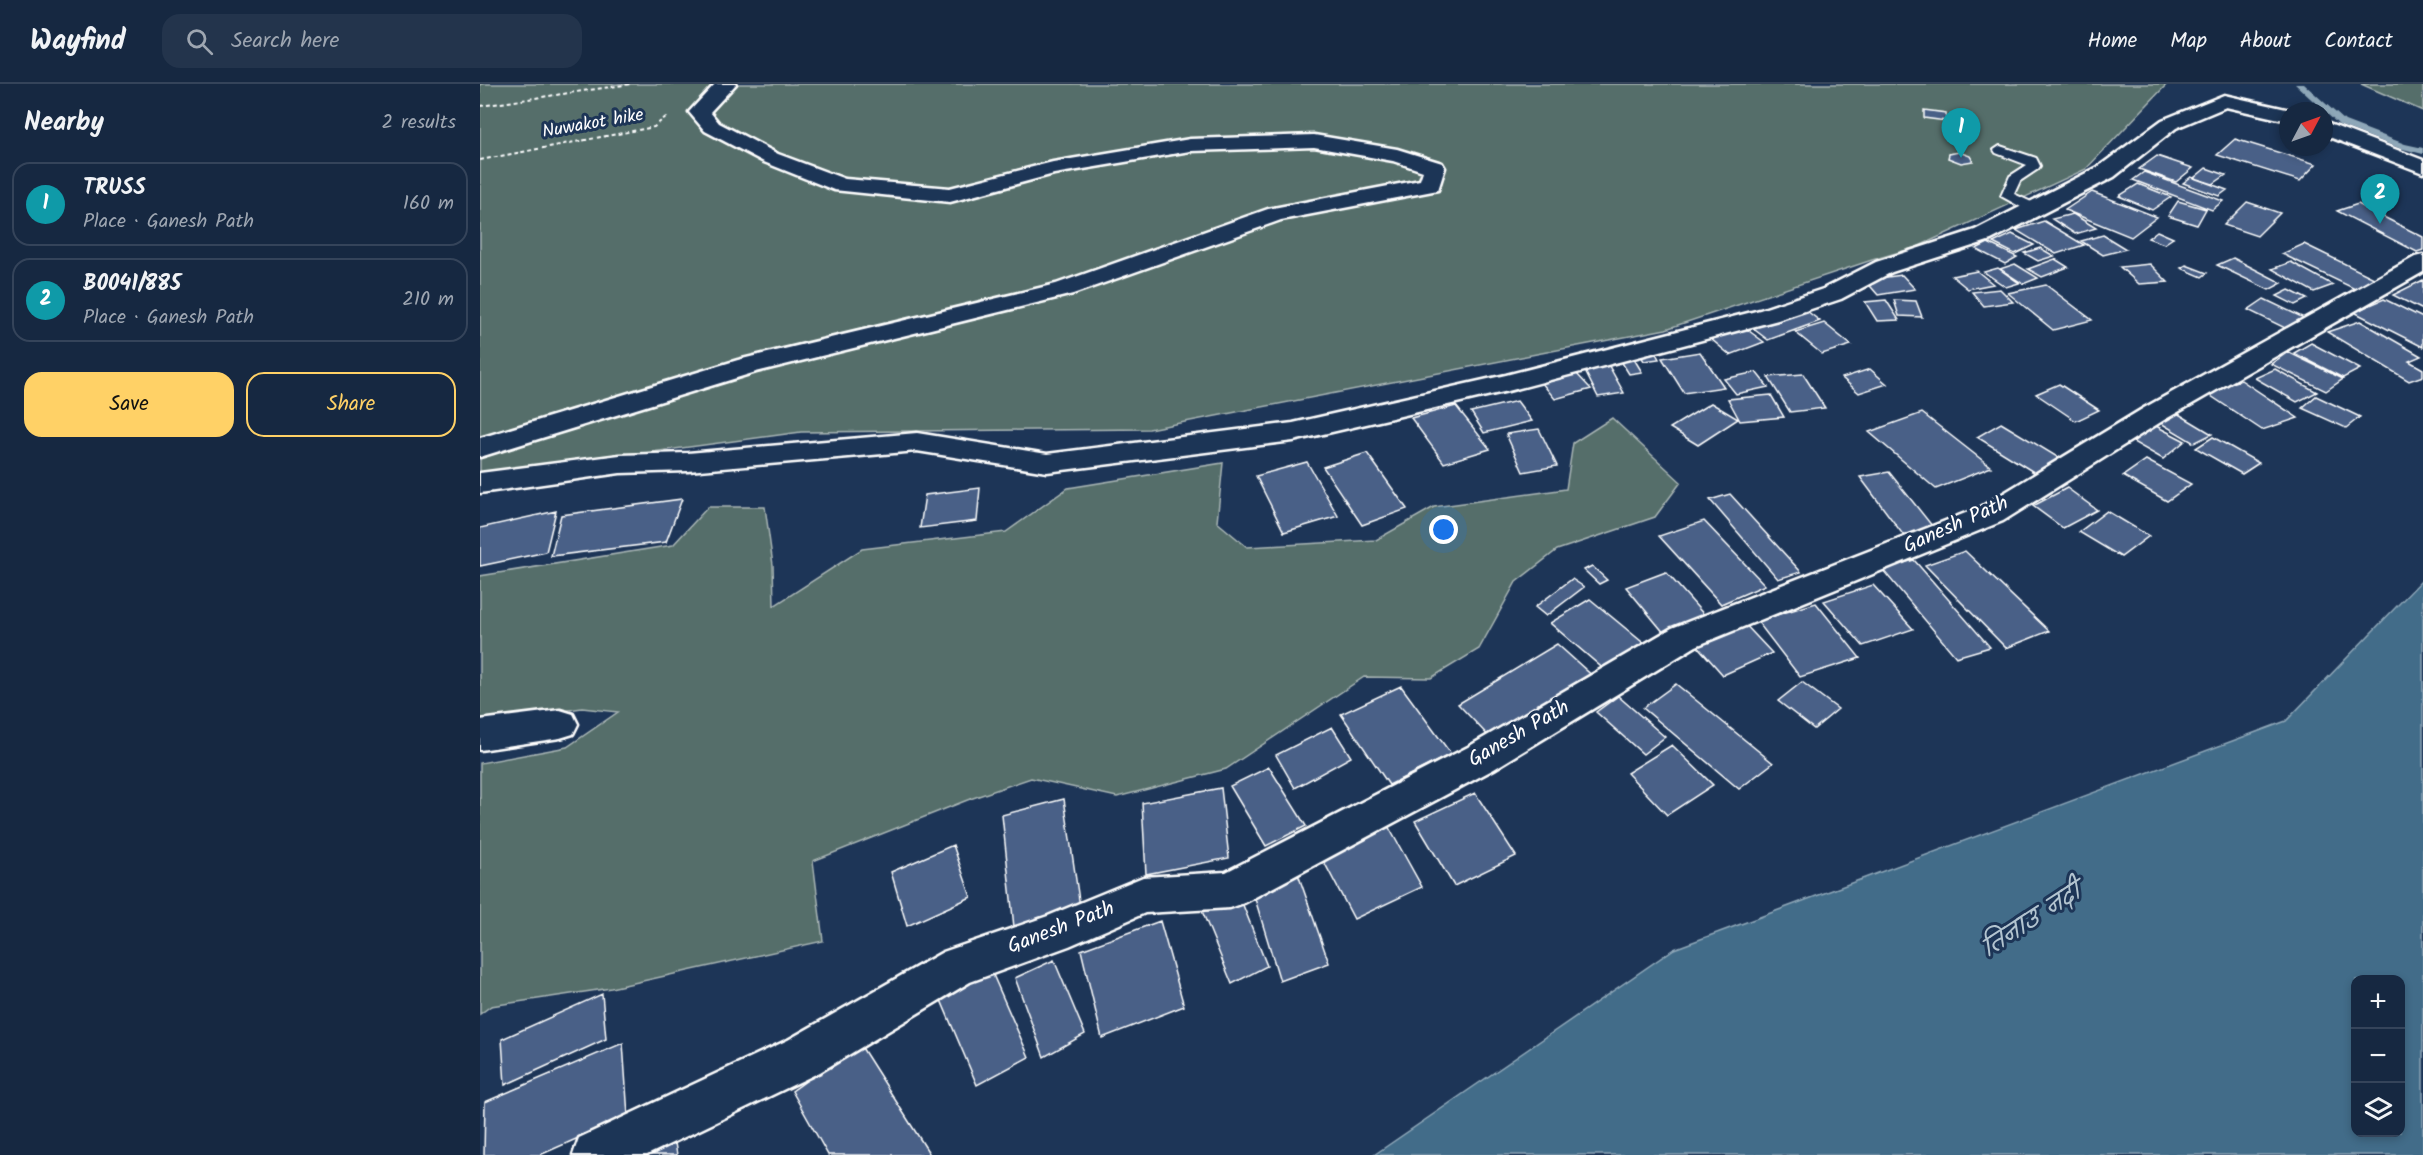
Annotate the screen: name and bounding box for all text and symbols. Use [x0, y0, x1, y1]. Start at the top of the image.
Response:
search box [162, 14, 582, 68]
text: Wayfind [30, 19, 126, 64]
text: Search here [231, 24, 339, 59]
icon: search [183, 25, 216, 58]
text: Home [2088, 25, 2137, 58]
text: Map [2170, 25, 2207, 58]
text: About [2240, 25, 2291, 58]
text: Contact [2324, 25, 2393, 58]
street label: Nuwakot hike [540, 101, 646, 147]
text: Nearby [24, 102, 104, 144]
north arrow [2279, 102, 2333, 156]
text: 2 results [381, 107, 456, 139]
pin: 1 [1942, 109, 1980, 158]
text: TRUSS [83, 171, 146, 206]
pin: 2 [2360, 174, 2400, 224]
text: 1 [42, 188, 49, 220]
text: 160 m [403, 188, 454, 220]
text: Place · Ganesh Path [83, 206, 254, 238]
text: B0041/885 [83, 267, 181, 302]
text: 2 [40, 284, 51, 316]
text: 210 m [402, 284, 454, 316]
text: Place · Ganesh Path [83, 302, 254, 334]
button: Save [24, 372, 234, 437]
button: Share [246, 372, 456, 437]
street label: Ganesh Path [1898, 487, 2014, 563]
your location [1429, 515, 1458, 544]
street label: Ganesh Path [1462, 692, 1576, 776]
water label: तिनाउ नदी [1972, 867, 2098, 970]
street label: Ganesh Path [1003, 892, 1119, 964]
map controls [2351, 975, 2405, 1137]
button: + [2351, 975, 2405, 1029]
button: − [2351, 1029, 2405, 1083]
button: layers [2351, 1083, 2405, 1137]

